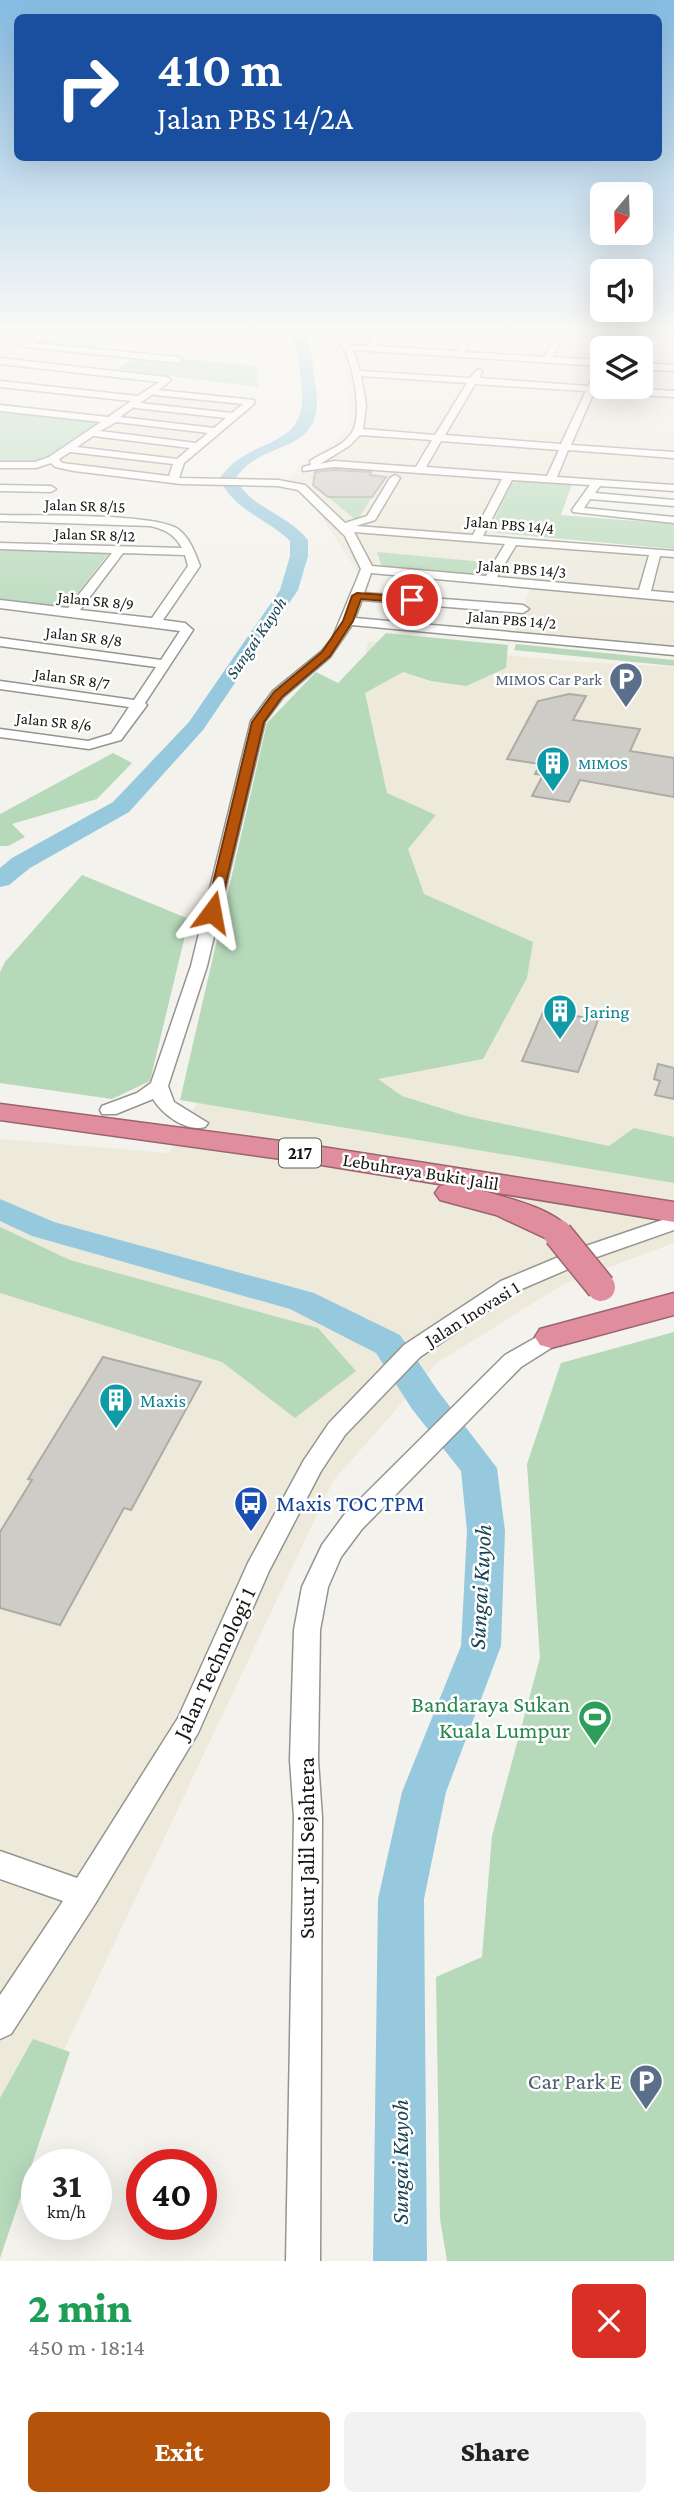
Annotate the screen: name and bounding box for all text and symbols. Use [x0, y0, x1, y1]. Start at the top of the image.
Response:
icon: right [42, 42, 133, 133]
text: 410 m [157, 42, 282, 97]
text: Jalan PBS 14/2A [157, 100, 353, 136]
north arrow [590, 182, 653, 245]
map controls [590, 182, 653, 399]
button: sound [590, 259, 653, 322]
button: layers [590, 336, 653, 399]
street label: Jalan SR 8/15 [42, 496, 126, 516]
street label: Jalan PBS 14/4 [463, 512, 555, 538]
street label: Jalan SR 8/12 [52, 525, 136, 545]
street label: Jalan PBS 14/3 [475, 556, 567, 582]
pin [382, 570, 442, 630]
icon: arrive [393, 581, 431, 619]
street label: Jalan SR 8/9 [55, 588, 135, 614]
water label: Sungai Kuyoh [221, 593, 291, 683]
street label: Jalan PBS 14/2 [465, 607, 557, 633]
street label: Jalan SR 8/8 [43, 623, 123, 651]
parking icon: MIMOS Car Park [607, 660, 645, 709]
street label: Jalan SR 8/7 [31, 665, 111, 693]
place label: MIMOS Car Park [496, 671, 602, 688]
street label: Jalan SR 8/6 [13, 709, 93, 735]
building icon: MIMOS [534, 744, 572, 793]
place label: MIMOS [578, 755, 628, 772]
position arrow [175, 875, 249, 949]
building icon: Jaring [541, 992, 579, 1041]
place label: Jaring [582, 1001, 630, 1022]
road number: 217 [279, 1138, 321, 1168]
street label: Lebuhraya Bukit Jalil [341, 1149, 500, 1194]
street label: Jalan Inovasi 1 [420, 1276, 523, 1352]
building icon: Maxis [97, 1381, 135, 1430]
place label: Maxis [140, 1390, 186, 1411]
bus stop icon: Maxis TOC TPM [232, 1484, 270, 1533]
place label: Maxis TOC TPM [276, 1490, 425, 1516]
water label: Sungai Kuyoh [463, 1524, 496, 1650]
street label: Jalan Technologi 1 [167, 1583, 261, 1745]
place label: Bandaraya Sukan Kuala Lumpur [411, 1691, 570, 1743]
sports icon: Bandaraya Sukan Kuala Lumpur [576, 1698, 614, 1747]
street label: Susur Jalil Sejahtera [293, 1757, 319, 1939]
parking icon: Car Park E [627, 2062, 665, 2111]
place label: Car Park E [528, 2068, 622, 2094]
water label: Sungai Kuyoh [386, 2099, 413, 2225]
speed limit sign: 40 [126, 2149, 217, 2240]
text: 31 [51, 2166, 82, 2205]
text: km/h [47, 2202, 86, 2222]
text: 2 min [28, 2284, 132, 2331]
button: close [572, 2284, 646, 2358]
text: 450 m · 18:14 [28, 2334, 145, 2360]
button: Exit [28, 2412, 330, 2492]
button: Share [344, 2412, 646, 2492]

